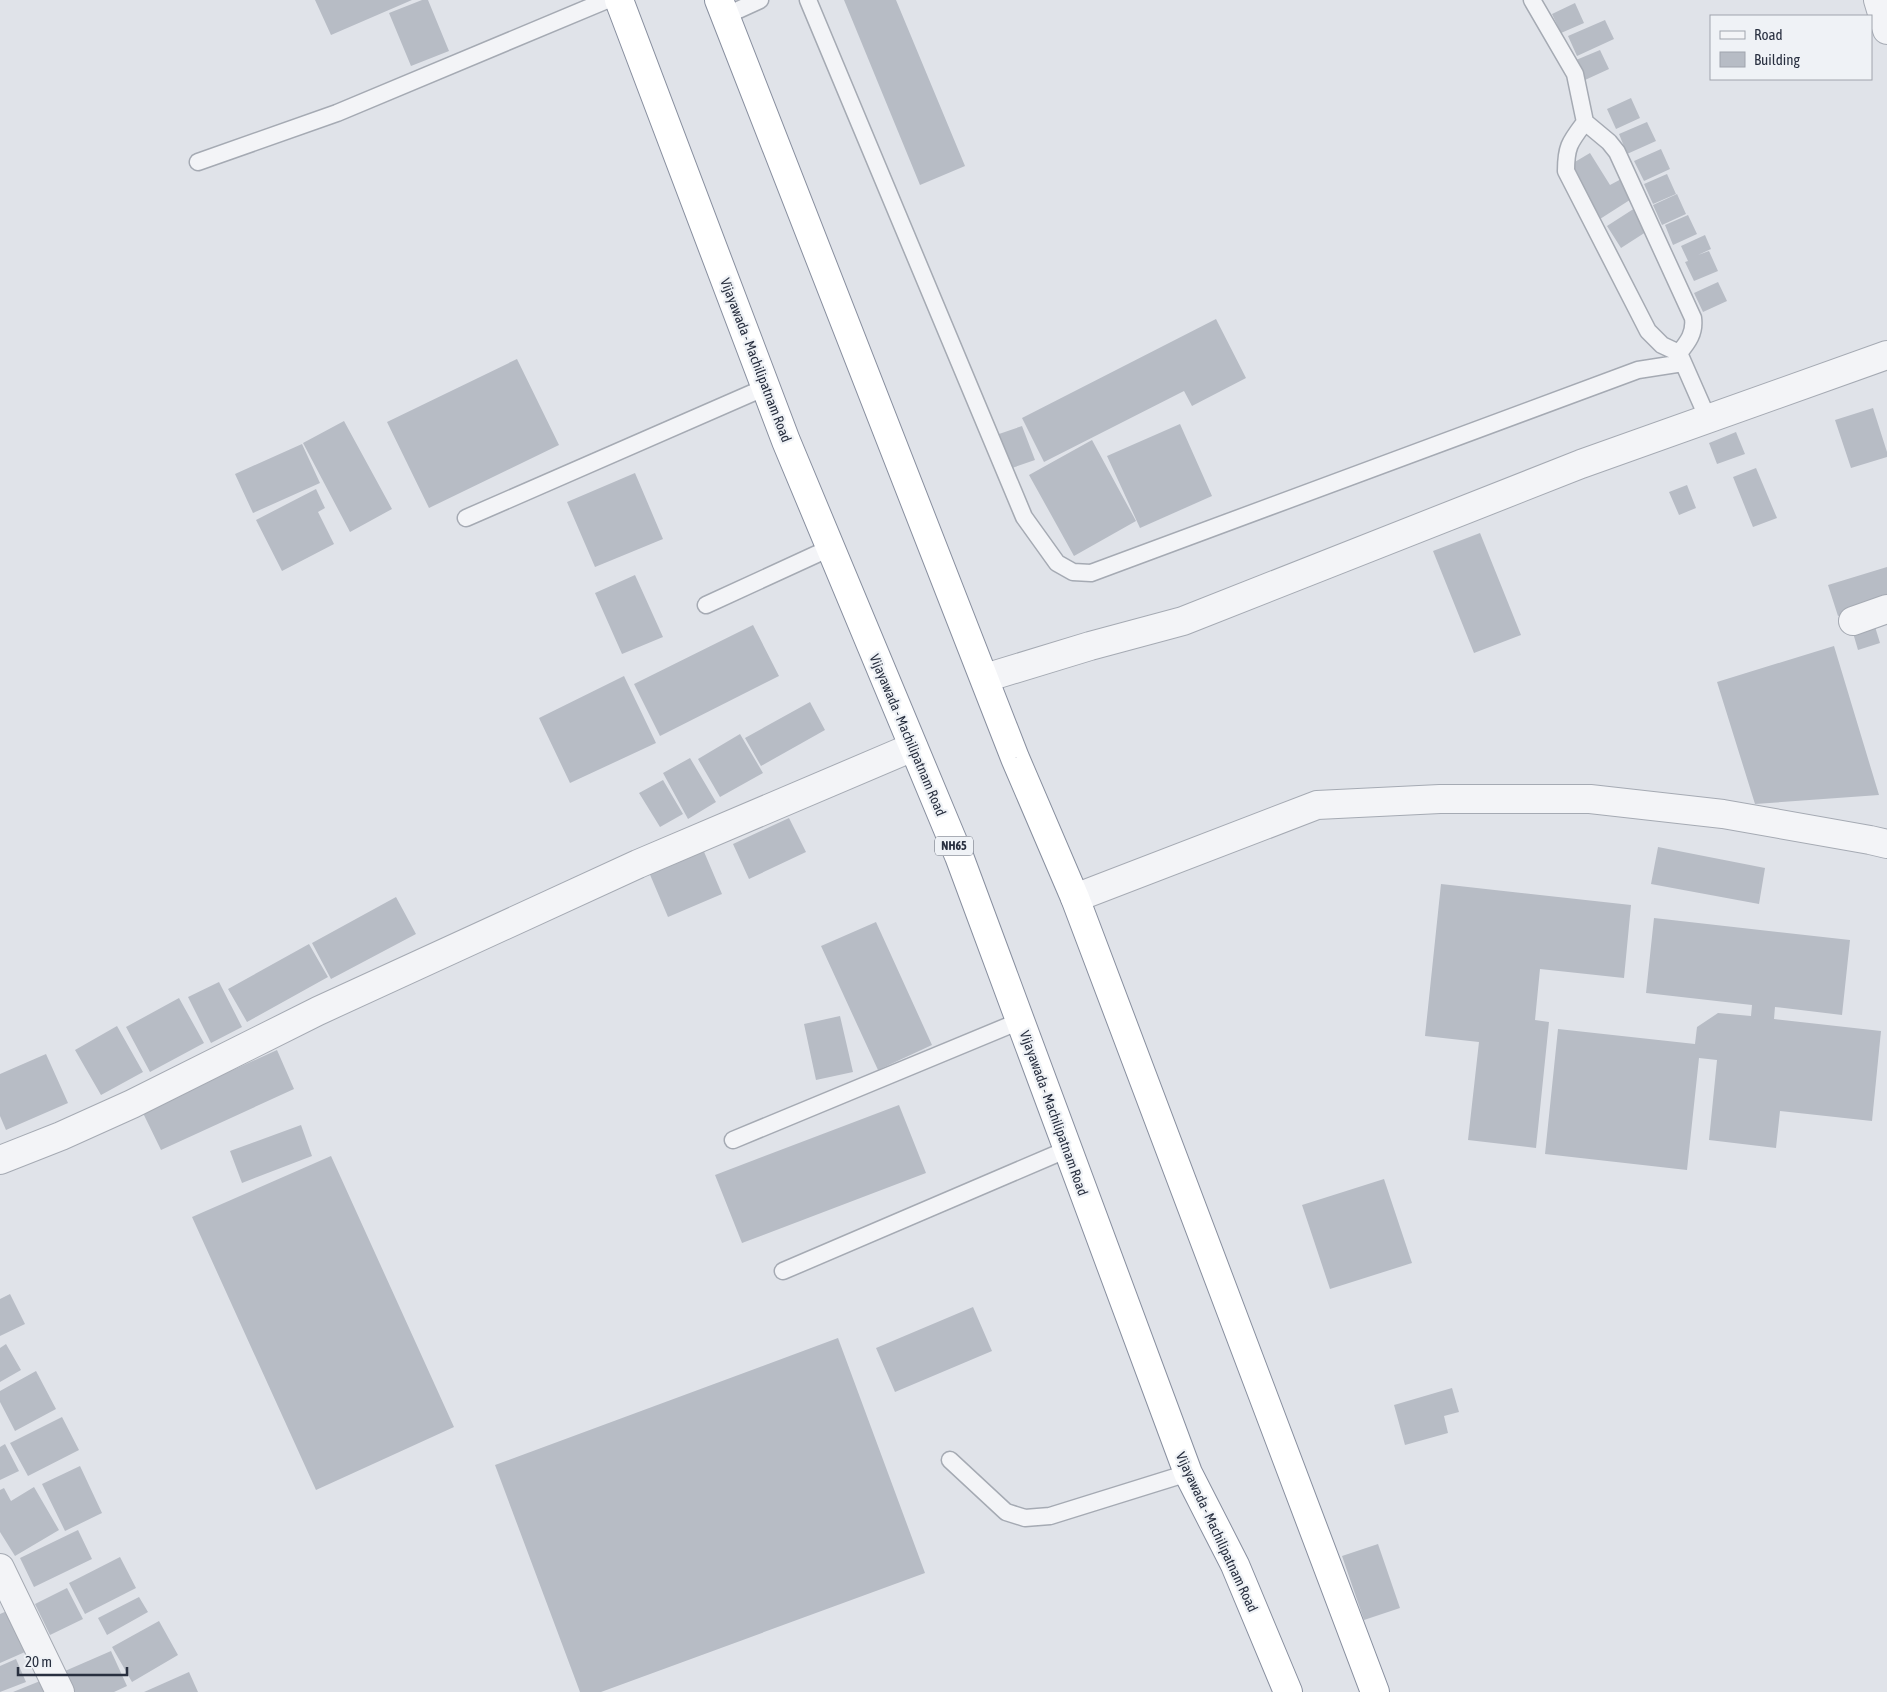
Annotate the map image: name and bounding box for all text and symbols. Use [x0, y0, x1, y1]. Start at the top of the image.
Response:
legend [1710, 15, 1872, 80]
text: Road [1754, 26, 1783, 43]
text: Building [1754, 51, 1800, 68]
street label: Vijayawada - Machilipatnam Road [717, 276, 795, 444]
street label: Vijayawada - Machilipatnam Road [867, 652, 949, 818]
road number: NH65 [935, 836, 973, 856]
street label: Vijayawada - Machilipatnam Road [1017, 1028, 1091, 1198]
street label: Vijayawada - Machilipatnam Road [1173, 1450, 1261, 1614]
scale bar [18, 1644, 126, 1676]
text: 20 m [25, 1653, 52, 1670]

